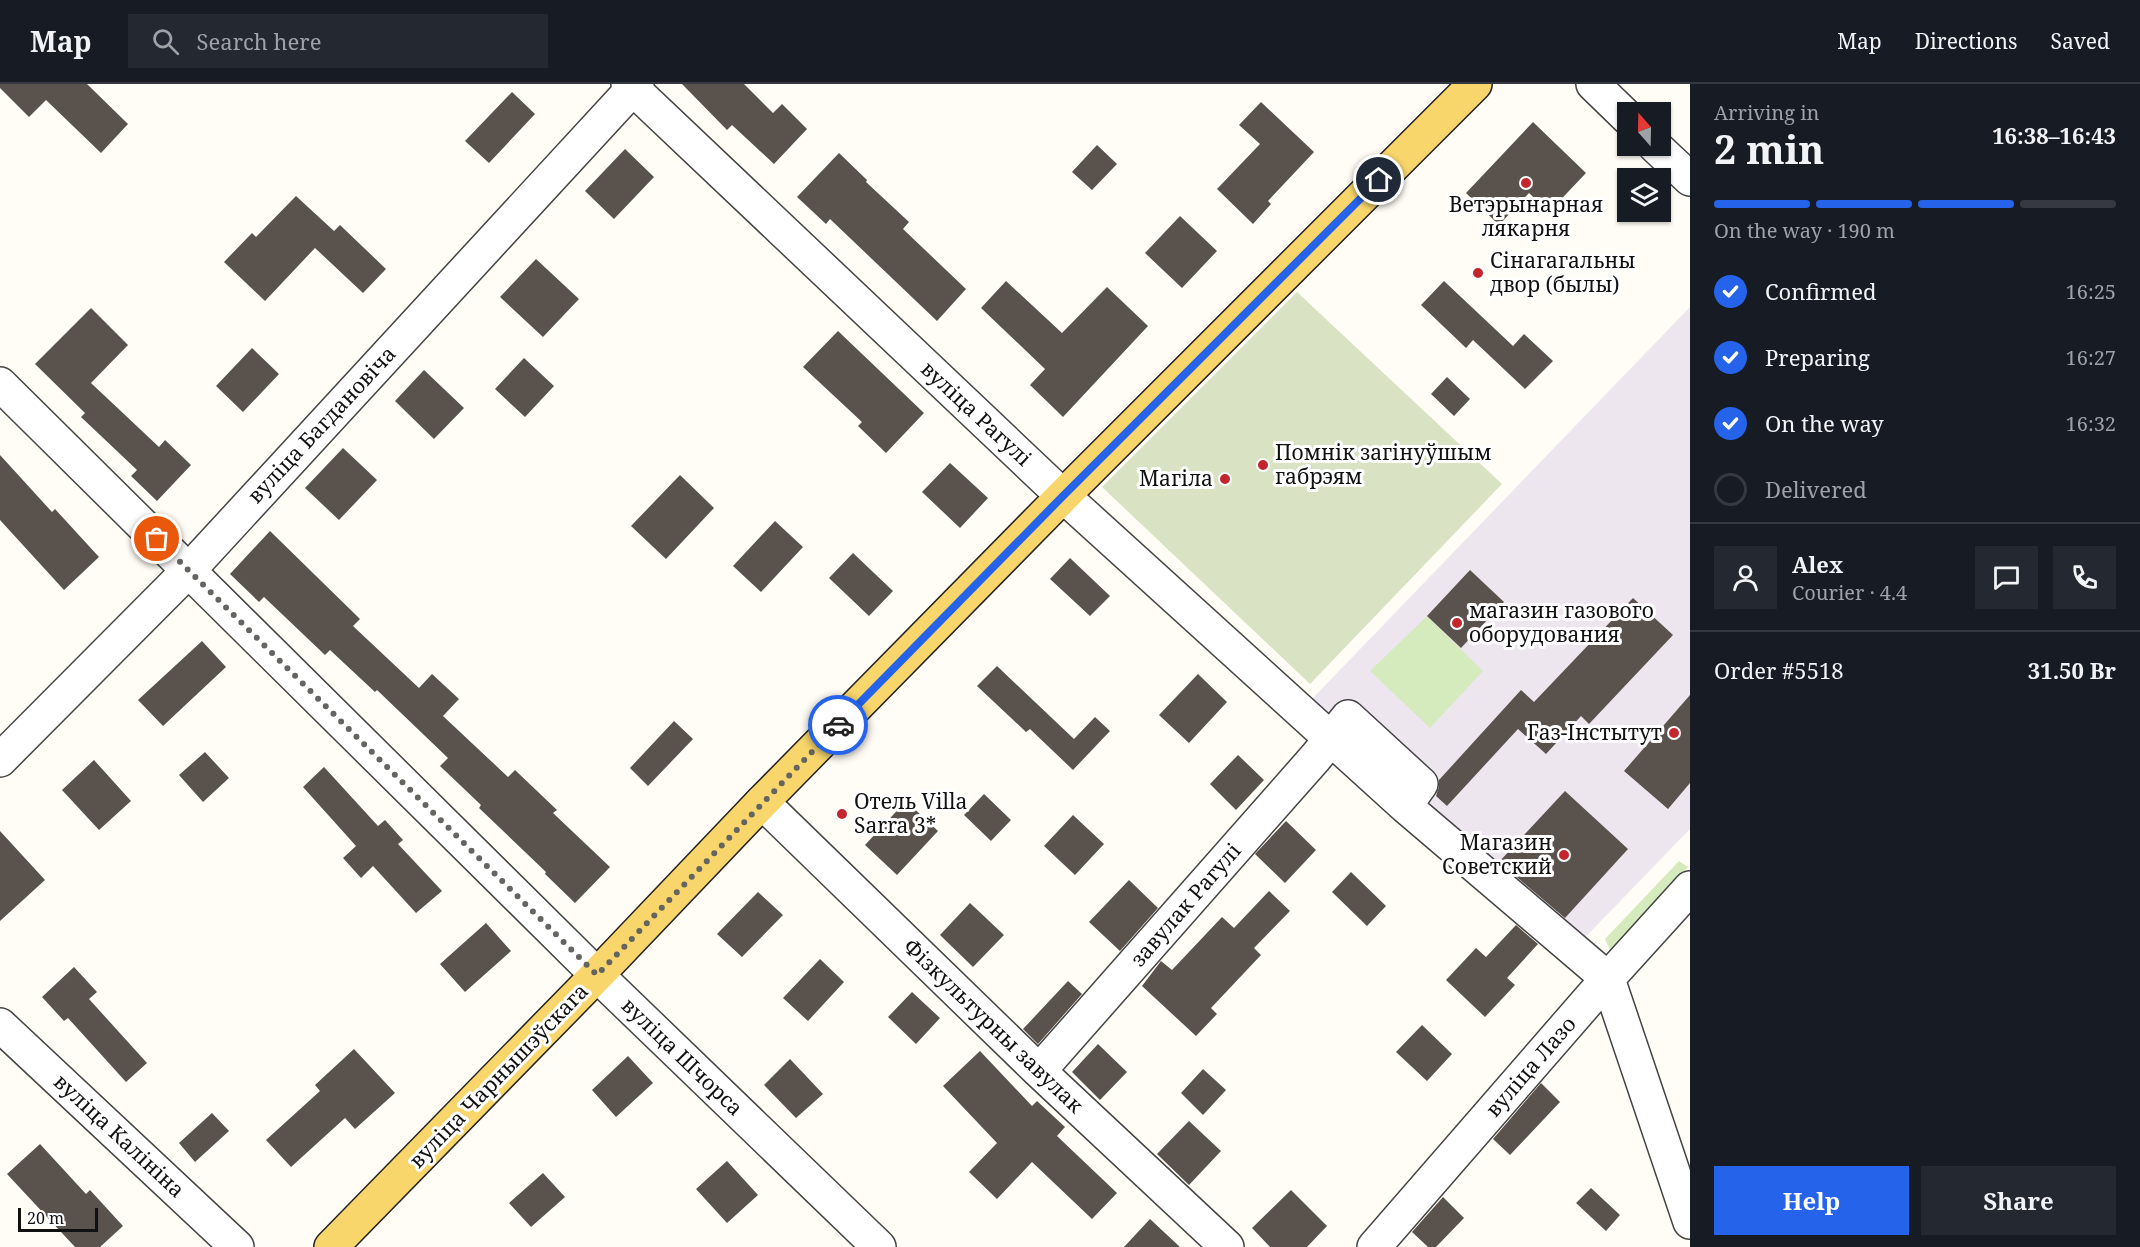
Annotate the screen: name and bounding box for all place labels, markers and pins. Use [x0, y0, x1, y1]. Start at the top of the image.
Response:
pin [1353, 154, 1404, 205]
marker: Ветэрынарная лякарня [1519, 176, 1533, 190]
place label: Ветэрынарная лякарня [1449, 190, 1603, 242]
place label: Сінагагальны двор (былы) [1490, 246, 1635, 298]
marker: Сінагагальны двор (былы) [1471, 266, 1485, 280]
place label: Помнік загінуўшым габрэям [1275, 438, 1492, 490]
marker: Помнік загінуўшым габрэям [1256, 458, 1270, 472]
place label: Магіла [1139, 464, 1213, 492]
marker: Магіла [1218, 472, 1232, 486]
pin [131, 513, 182, 564]
place label: магазин газового оборудования [1469, 596, 1654, 648]
marker: магазин газового оборудования [1450, 616, 1464, 630]
place label: Газ-Інстытут [1527, 718, 1662, 746]
marker: Газ-Інстытут [1667, 726, 1681, 740]
place label: Отель Villa Sarra 3* [854, 787, 967, 839]
marker: Отель Villa Sarra 3* [835, 807, 849, 821]
place label: Магазин Советский [1442, 828, 1552, 880]
marker: Магазин Советский [1557, 848, 1571, 862]

